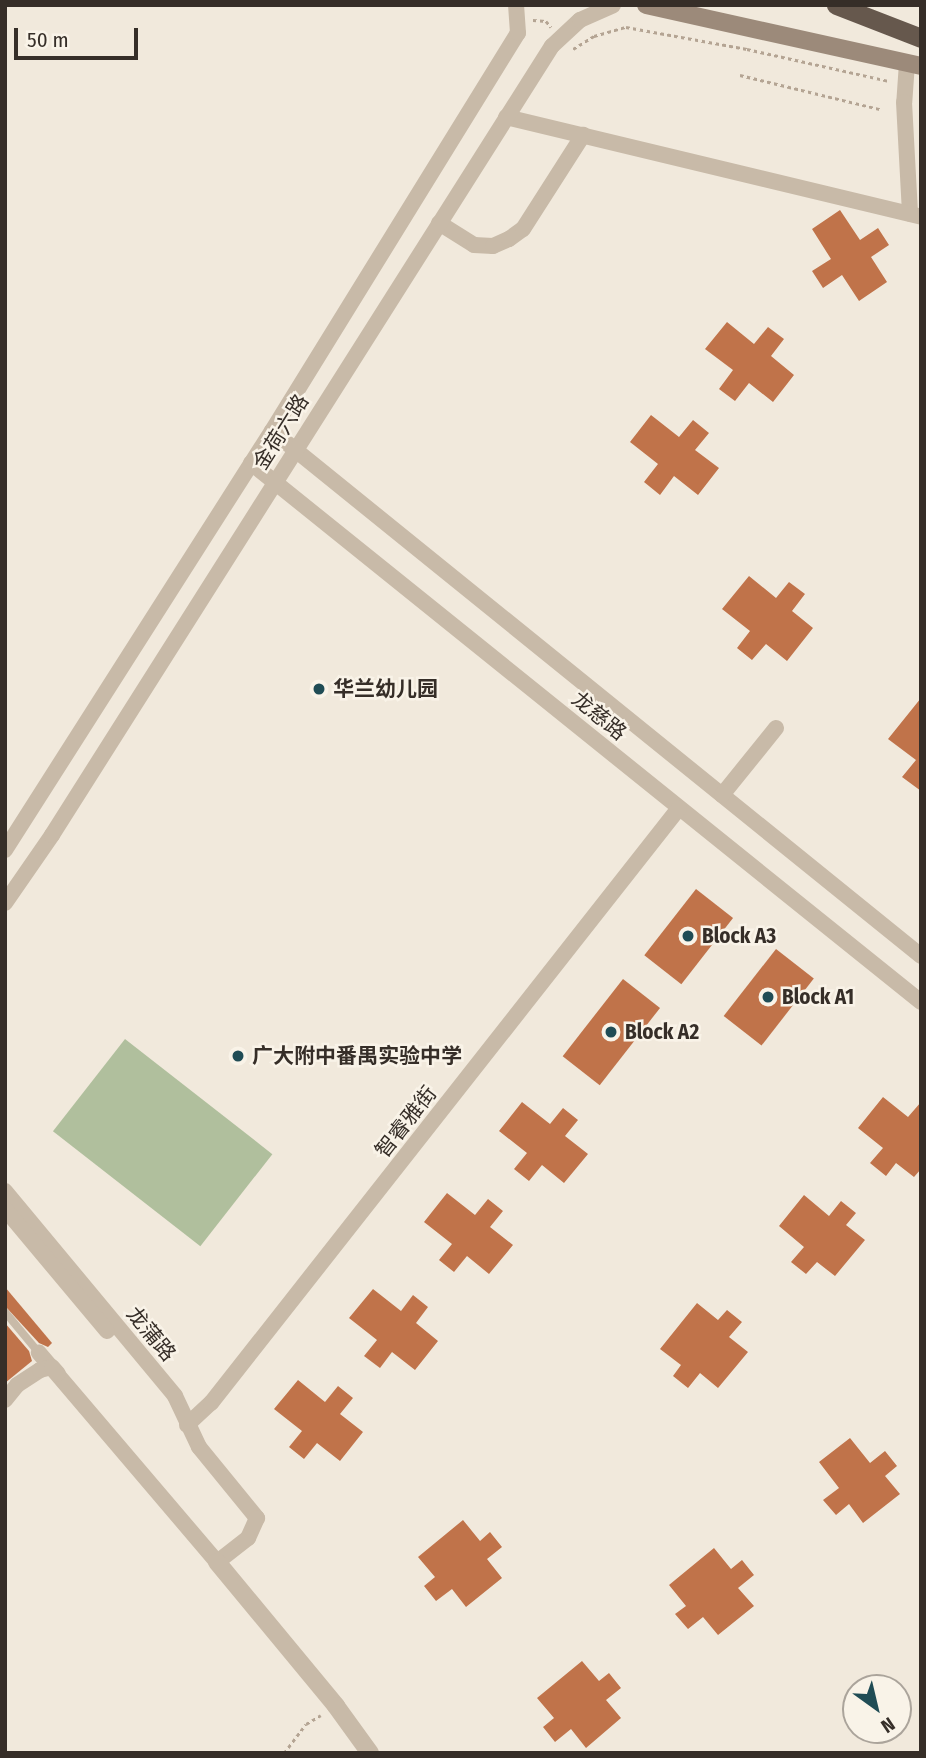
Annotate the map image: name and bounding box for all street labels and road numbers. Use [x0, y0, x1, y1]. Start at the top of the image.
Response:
street label: 金荷六路 [248, 390, 314, 474]
street label: 龙慈路 [567, 686, 631, 746]
street label: 智睿雅街 [370, 1081, 442, 1163]
street label: 龙蒲路 [121, 1302, 181, 1366]

